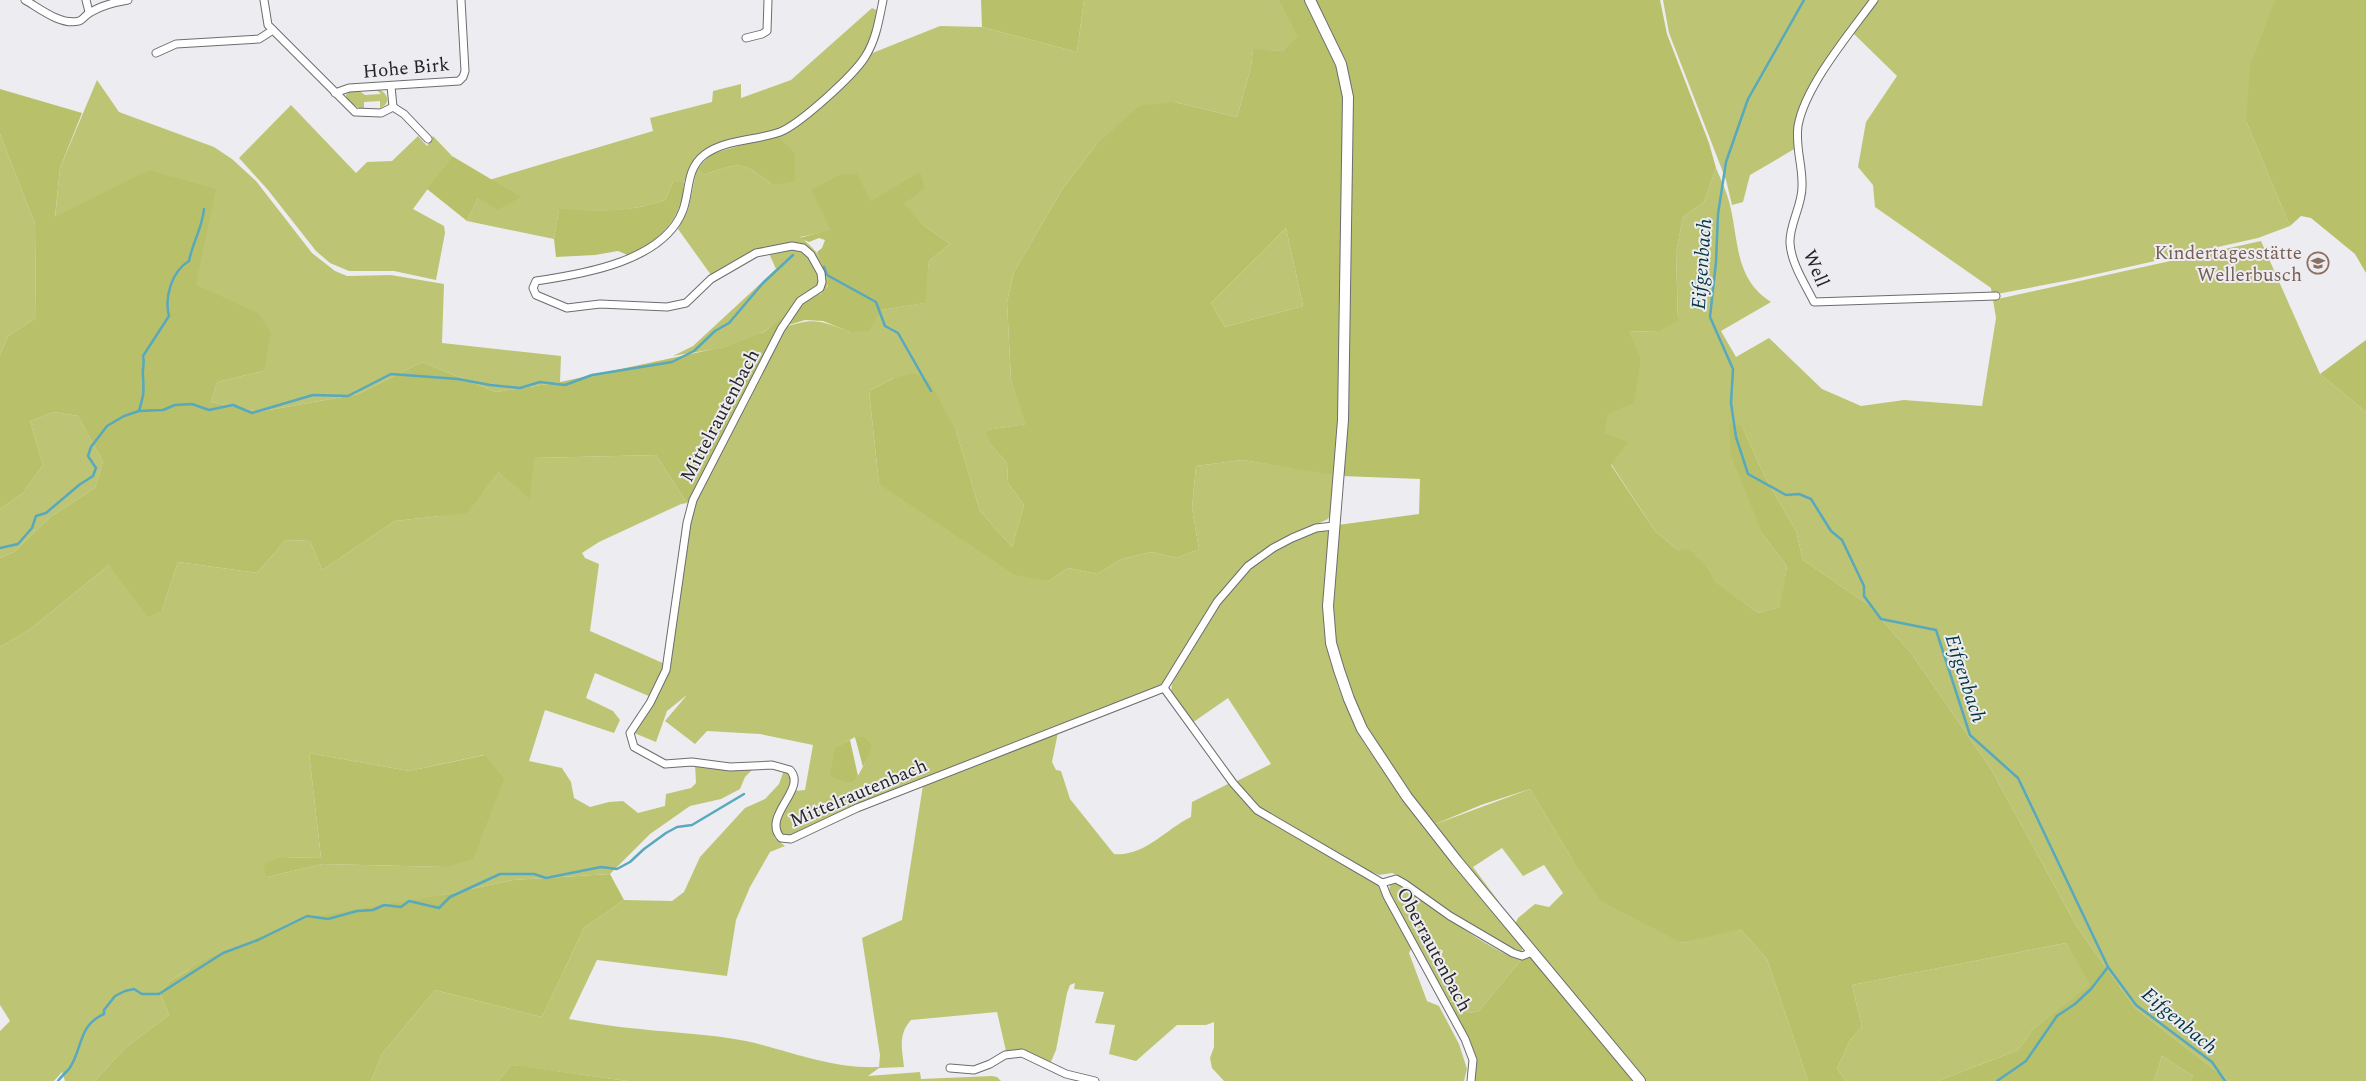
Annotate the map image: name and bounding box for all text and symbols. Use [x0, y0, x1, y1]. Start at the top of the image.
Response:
street label: Hohe Birk [361, 50, 451, 87]
water label: Eifgenbach [1684, 217, 1720, 311]
place label: Kindertagesstätte Wellerbusch [2154, 239, 2302, 290]
street label: Well [1795, 245, 1837, 292]
school or university icon: Kindertagesstätte Wellerbusch [2306, 251, 2330, 275]
street label: Mittelrautenbach [673, 344, 768, 487]
water label: Eifgenbach [1937, 630, 1993, 726]
street label: Mittelrautenbach [785, 751, 932, 835]
street label: Oberrautenbach [1389, 882, 1479, 1017]
water label: Eifgenbach [2135, 980, 2224, 1062]

